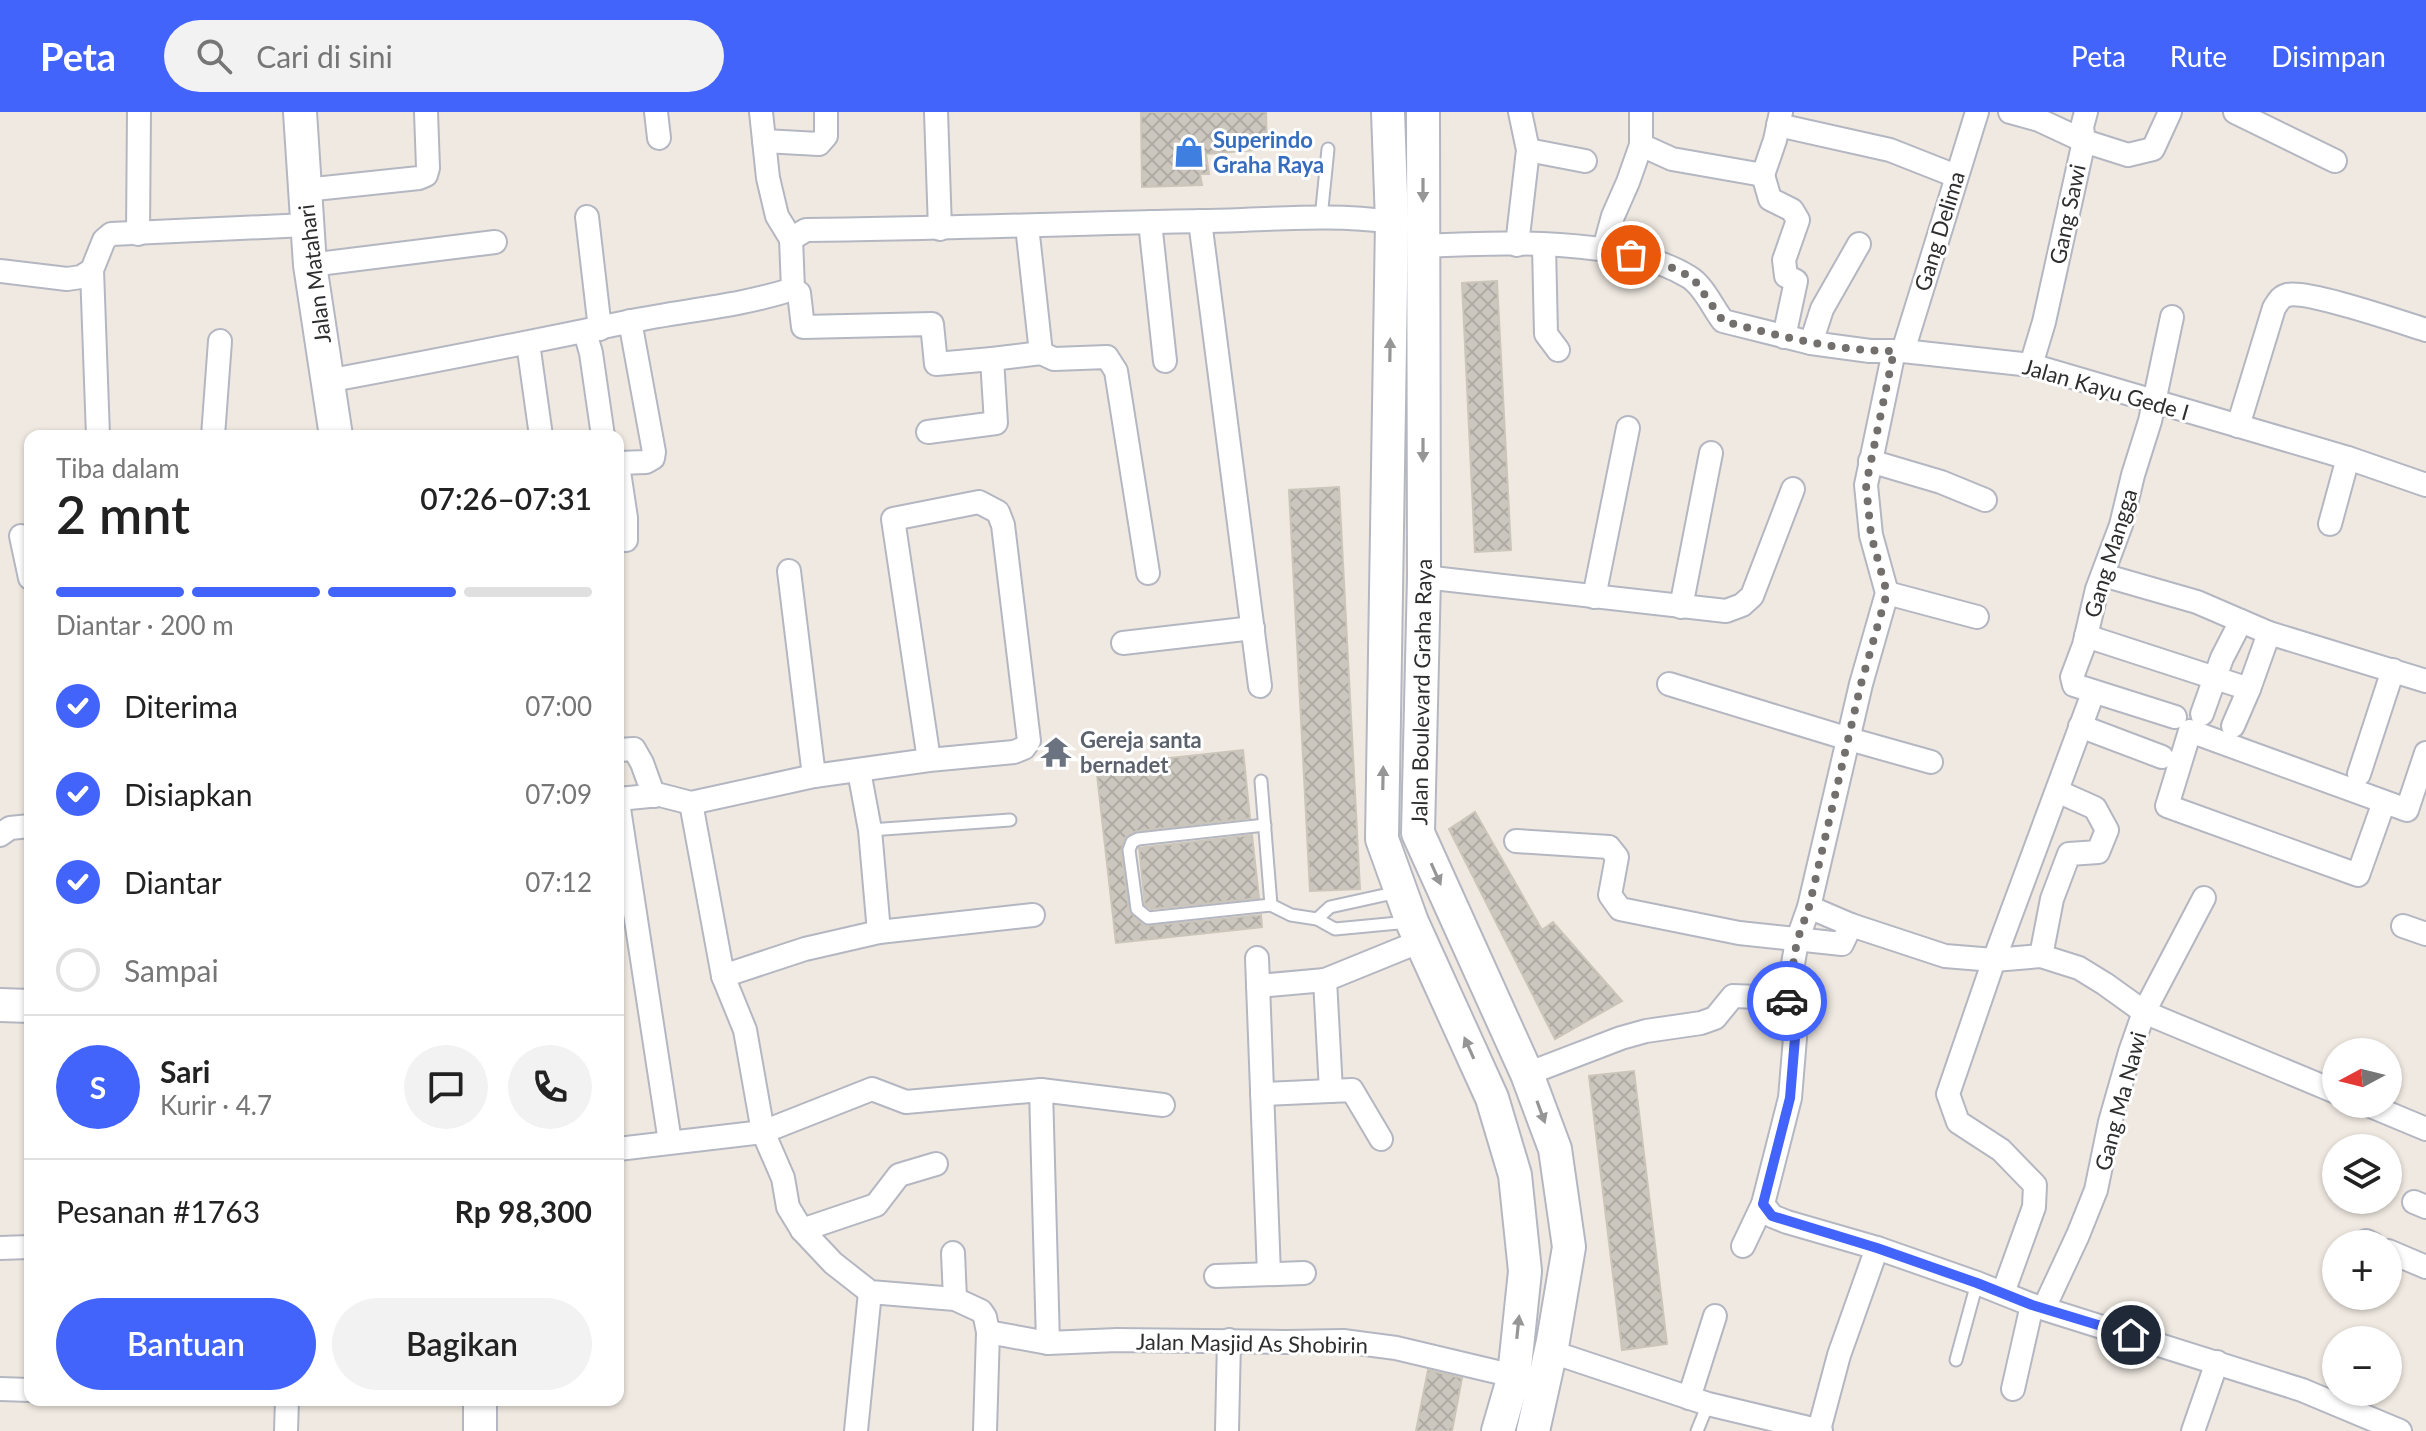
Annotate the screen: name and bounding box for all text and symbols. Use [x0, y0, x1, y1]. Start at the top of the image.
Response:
search box [164, 20, 724, 92]
text: Peta [40, 33, 116, 79]
icon: search [192, 34, 236, 78]
text: Cari di sini [256, 38, 393, 74]
text: Peta [2071, 39, 2126, 73]
text: Rute [2170, 39, 2227, 73]
text: Disimpan [2271, 39, 2386, 73]
place label: Superindo Graha Raya [1213, 126, 1324, 178]
shop icon: Superindo Graha Raya [1172, 135, 1206, 169]
street label: Gang Sawi [2043, 162, 2091, 266]
street label: Gang Delima [1908, 168, 1970, 294]
one-way arrow [1417, 178, 1429, 203]
street label: Jalan Matahari [292, 203, 336, 345]
pin [1597, 221, 1665, 289]
icon: bag [1609, 233, 1653, 277]
one-way arrow [1384, 337, 1396, 362]
street label: Jalan Kayu Gede I [2020, 352, 2192, 426]
one-way arrow [1417, 438, 1429, 463]
text: Tiba dalam [56, 452, 180, 484]
text: 07:26–07:31 [420, 480, 592, 516]
text: 2 mnt [56, 483, 190, 545]
street label: Gang Mangga [2078, 485, 2142, 621]
street label: Jalan Boulevard Graha Raya [1405, 558, 1437, 826]
text: Diantar · 200 m [56, 609, 234, 641]
icon: check [56, 684, 100, 728]
text: Diterima [124, 688, 238, 724]
text: 07:00 [525, 690, 592, 722]
place label: Gereja santa bernadet [1080, 726, 1202, 778]
temple icon: Gereja santa bernadet [1039, 735, 1073, 769]
one-way arrow [1377, 765, 1389, 790]
icon: check [56, 772, 100, 816]
text: Disiapkan [124, 776, 253, 812]
text: 07:09 [525, 778, 592, 810]
icon: check [56, 860, 100, 904]
one-way arrow [1429, 862, 1443, 886]
text: Diantar [124, 864, 222, 900]
text: 07:12 [525, 866, 592, 898]
text: Sampai [124, 952, 219, 988]
courier [1747, 961, 1827, 1041]
icon: car [1765, 979, 1809, 1023]
street label: Gang Ma Nawi [2088, 1029, 2152, 1173]
one-way arrow [1463, 1037, 1476, 1060]
north arrow [2322, 1038, 2402, 1118]
map controls [2322, 1038, 2402, 1406]
button: chat [404, 1045, 488, 1129]
button: phone [508, 1045, 592, 1129]
text: Sari [160, 1053, 210, 1089]
text: S [90, 1069, 106, 1105]
text: Kurir · 4.7 [160, 1089, 272, 1121]
one-way arrow [1535, 1100, 1548, 1124]
button: layers [2322, 1134, 2402, 1214]
text: Pesanan #1763 [56, 1193, 260, 1229]
text: Rp 98,300 [455, 1193, 592, 1229]
button: + [2322, 1230, 2402, 1310]
button: Bantuan [56, 1298, 316, 1390]
button: Bagikan [332, 1298, 592, 1390]
pin [2097, 1301, 2165, 1369]
icon: home [2109, 1313, 2153, 1357]
one-way arrow [1511, 1314, 1524, 1339]
button: − [2322, 1326, 2402, 1406]
street label: Jalan Masjid As Shobirin [1136, 1327, 1368, 1359]

